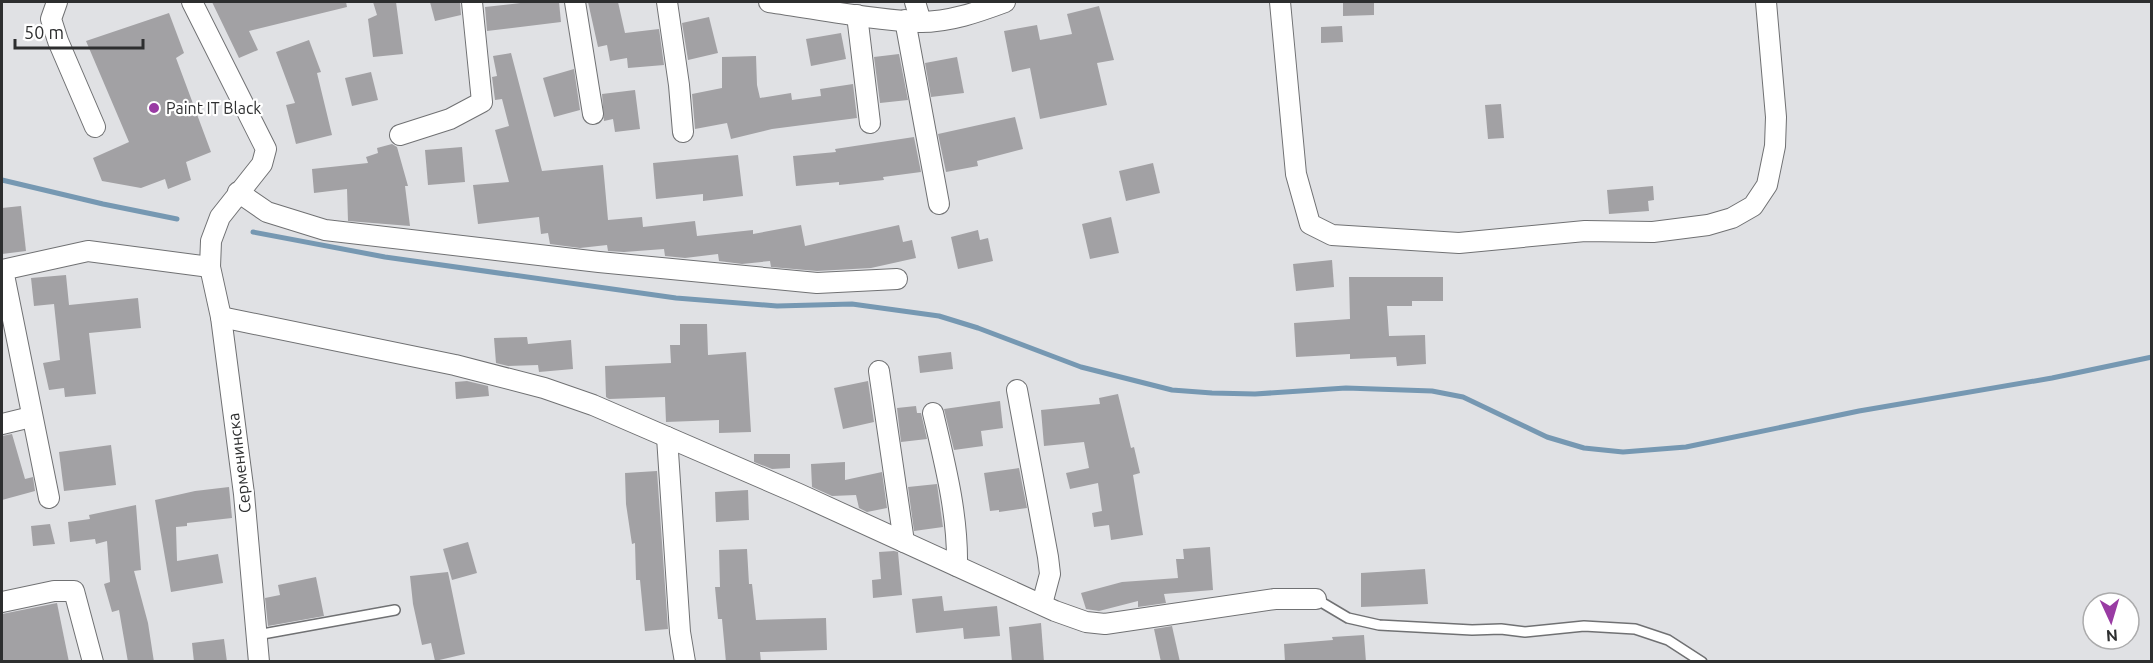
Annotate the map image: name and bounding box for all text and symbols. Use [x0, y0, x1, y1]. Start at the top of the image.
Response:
scale bar [15, 12, 142, 50]
text: 50 m [24, 22, 64, 42]
place label: Paint IT Black [166, 99, 261, 117]
marker: Paint IT Black [147, 101, 161, 115]
street label: Серменинска [224, 412, 254, 514]
north arrow [2081, 591, 2141, 651]
text: N [2105, 627, 2119, 645]

